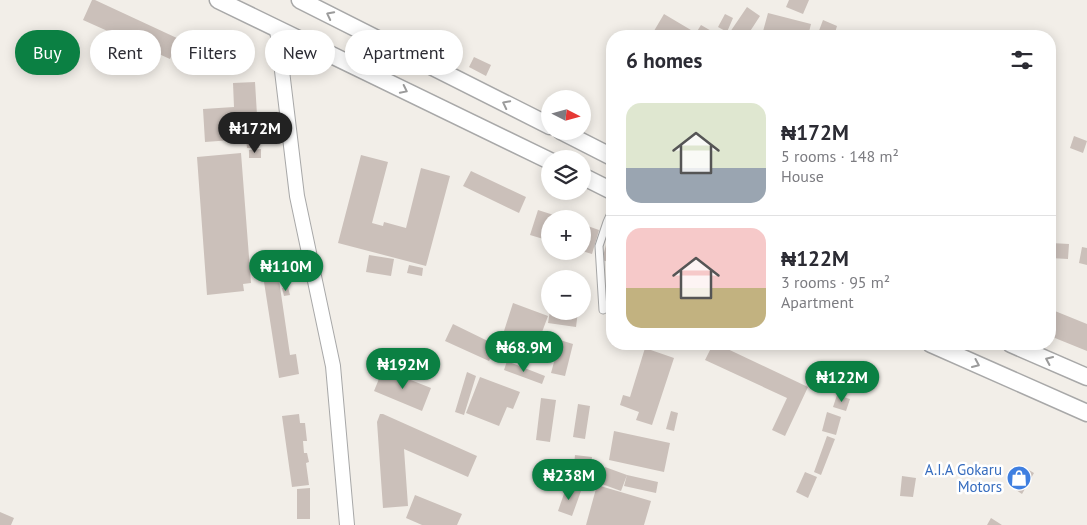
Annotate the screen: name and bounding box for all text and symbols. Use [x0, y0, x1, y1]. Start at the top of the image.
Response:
one-way arrow [326, 11, 335, 21]
chip: Buy [15, 30, 80, 75]
chip: Rent [90, 30, 161, 75]
chip: Filters [171, 30, 255, 75]
chip: New [265, 30, 335, 75]
chip: Apartment [345, 30, 463, 75]
icon: filters [1008, 46, 1036, 74]
text: 6 homes [626, 47, 702, 74]
one-way arrow [399, 84, 408, 95]
north arrow [541, 90, 591, 140]
map controls [541, 90, 591, 320]
one-way arrow [503, 100, 512, 110]
pin: ₦172M [220, 112, 290, 154]
text: ₦172M [229, 118, 281, 138]
text: ₦172M [781, 119, 849, 146]
icon: home [666, 123, 726, 183]
text: 5 rooms · 148 m² [781, 146, 899, 166]
button: layers [541, 150, 591, 200]
text: House [781, 166, 824, 186]
button: + [541, 210, 591, 260]
text: ₦122M [781, 245, 849, 272]
icon: home [666, 248, 726, 308]
pin: ₦110M [251, 250, 321, 292]
text: ₦110M [260, 256, 312, 276]
button: − [541, 270, 591, 320]
text: 3 rooms · 95 m² [781, 272, 890, 292]
text: Apartment [781, 292, 854, 312]
pin: ₦68.9M [483, 330, 565, 373]
text: ₦68.9M [496, 337, 552, 357]
pin: ₦192M [368, 348, 438, 390]
text: ₦192M [377, 354, 429, 374]
one-way arrow [1045, 356, 1054, 367]
one-way arrow [971, 357, 980, 368]
pin: ₦122M [807, 360, 877, 403]
text: ₦122M [816, 367, 868, 387]
pin: ₦238M [534, 458, 604, 501]
place label: A.I.A Gokaru Motors [925, 460, 1002, 496]
text: ₦238M [543, 465, 595, 485]
shop icon: A.I.A Gokaru Motors [1006, 465, 1032, 491]

